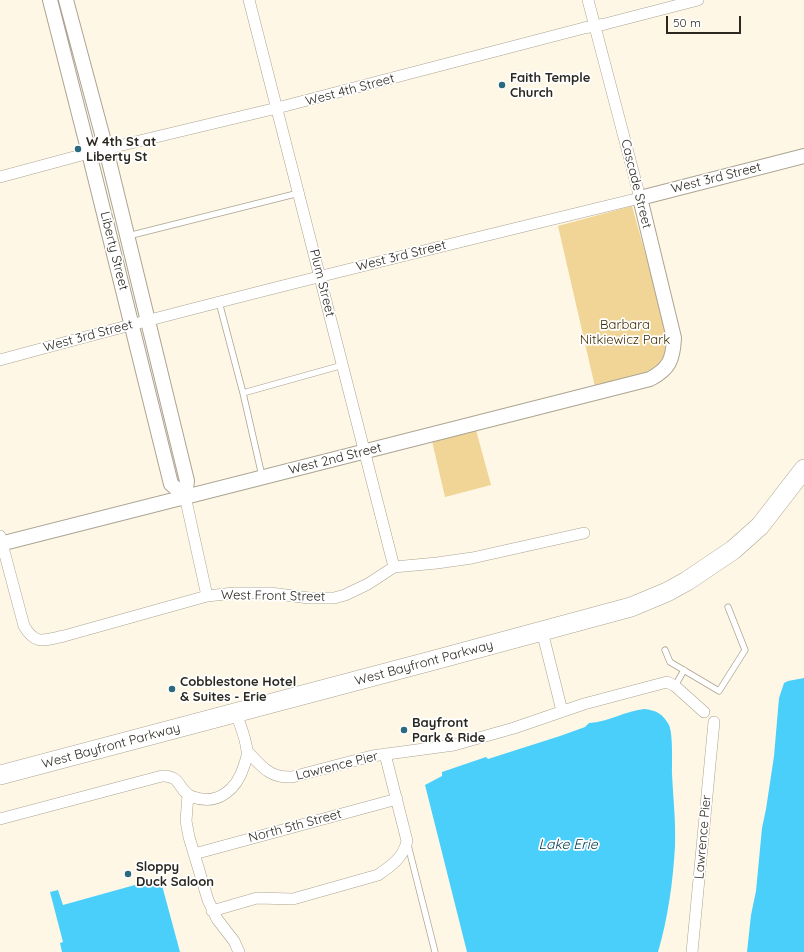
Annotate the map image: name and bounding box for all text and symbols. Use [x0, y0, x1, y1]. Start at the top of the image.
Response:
scale bar [668, 8, 743, 34]
text: 50 m [673, 15, 701, 30]
place label: Faith Temple Church [510, 70, 590, 101]
street label: West 4th Street [304, 71, 396, 109]
marker: Faith Temple Church [497, 80, 507, 90]
place label: W 4th St at Liberty St [86, 134, 156, 165]
street label: Cascade Street [617, 138, 655, 230]
marker: W 4th St at Liberty St [73, 144, 83, 154]
street label: West 3rd Street [669, 159, 763, 197]
street label: Liberty Street [97, 210, 131, 292]
street label: West 3rd Street [354, 237, 448, 275]
street label: Plum Street [306, 248, 338, 318]
street label: West 3rd Street [41, 317, 135, 355]
park label: Barbara Nitkiewicz Park [580, 317, 670, 348]
street label: West 2nd Street [287, 440, 383, 478]
street label: West Front Street [221, 587, 325, 605]
street label: West Bayfront Parkway [353, 637, 495, 689]
place label: Cobblestone Hotel & Suites - Erie [180, 674, 296, 705]
marker: Cobblestone Hotel & Suites - Erie [167, 684, 177, 694]
place label: Bayfront Park & Ride [412, 715, 485, 746]
street label: West Bayfront Parkway [40, 720, 182, 772]
marker: Bayfront Park & Ride [399, 725, 409, 735]
street label: Lawrence Pier [294, 748, 380, 784]
street label: Lawrence Pier [692, 794, 714, 880]
street label: North 5th Street [247, 806, 343, 846]
water label: Lake Erie [538, 837, 598, 853]
place label: Sloppy Duck Saloon [136, 859, 214, 890]
marker: Sloppy Duck Saloon [123, 869, 133, 879]

